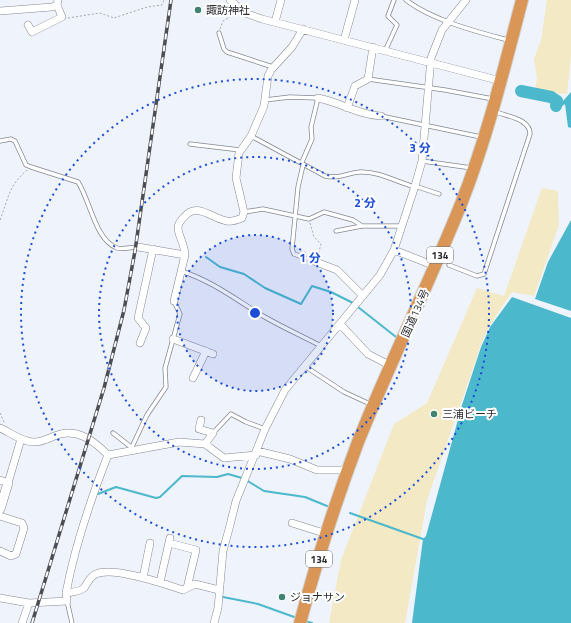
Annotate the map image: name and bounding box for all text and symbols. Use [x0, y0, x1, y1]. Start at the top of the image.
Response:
place label: 諏訪神社 [206, 2, 250, 18]
marker: 諏訪神社 [193, 5, 203, 15]
text: 3 分 [409, 138, 431, 157]
text: 2 分 [354, 193, 376, 212]
road number: 134 [427, 247, 453, 263]
text: 1 分 [299, 248, 321, 267]
street label: 国道134号 [397, 286, 433, 340]
centre of rings [248, 306, 262, 320]
place label: 三浦ビーチ [442, 406, 497, 422]
marker: 三浦ビーチ [429, 409, 439, 419]
road number: 134 [306, 551, 332, 567]
place label: ジョナサン [290, 589, 345, 605]
marker: ジョナサン [277, 592, 287, 602]

